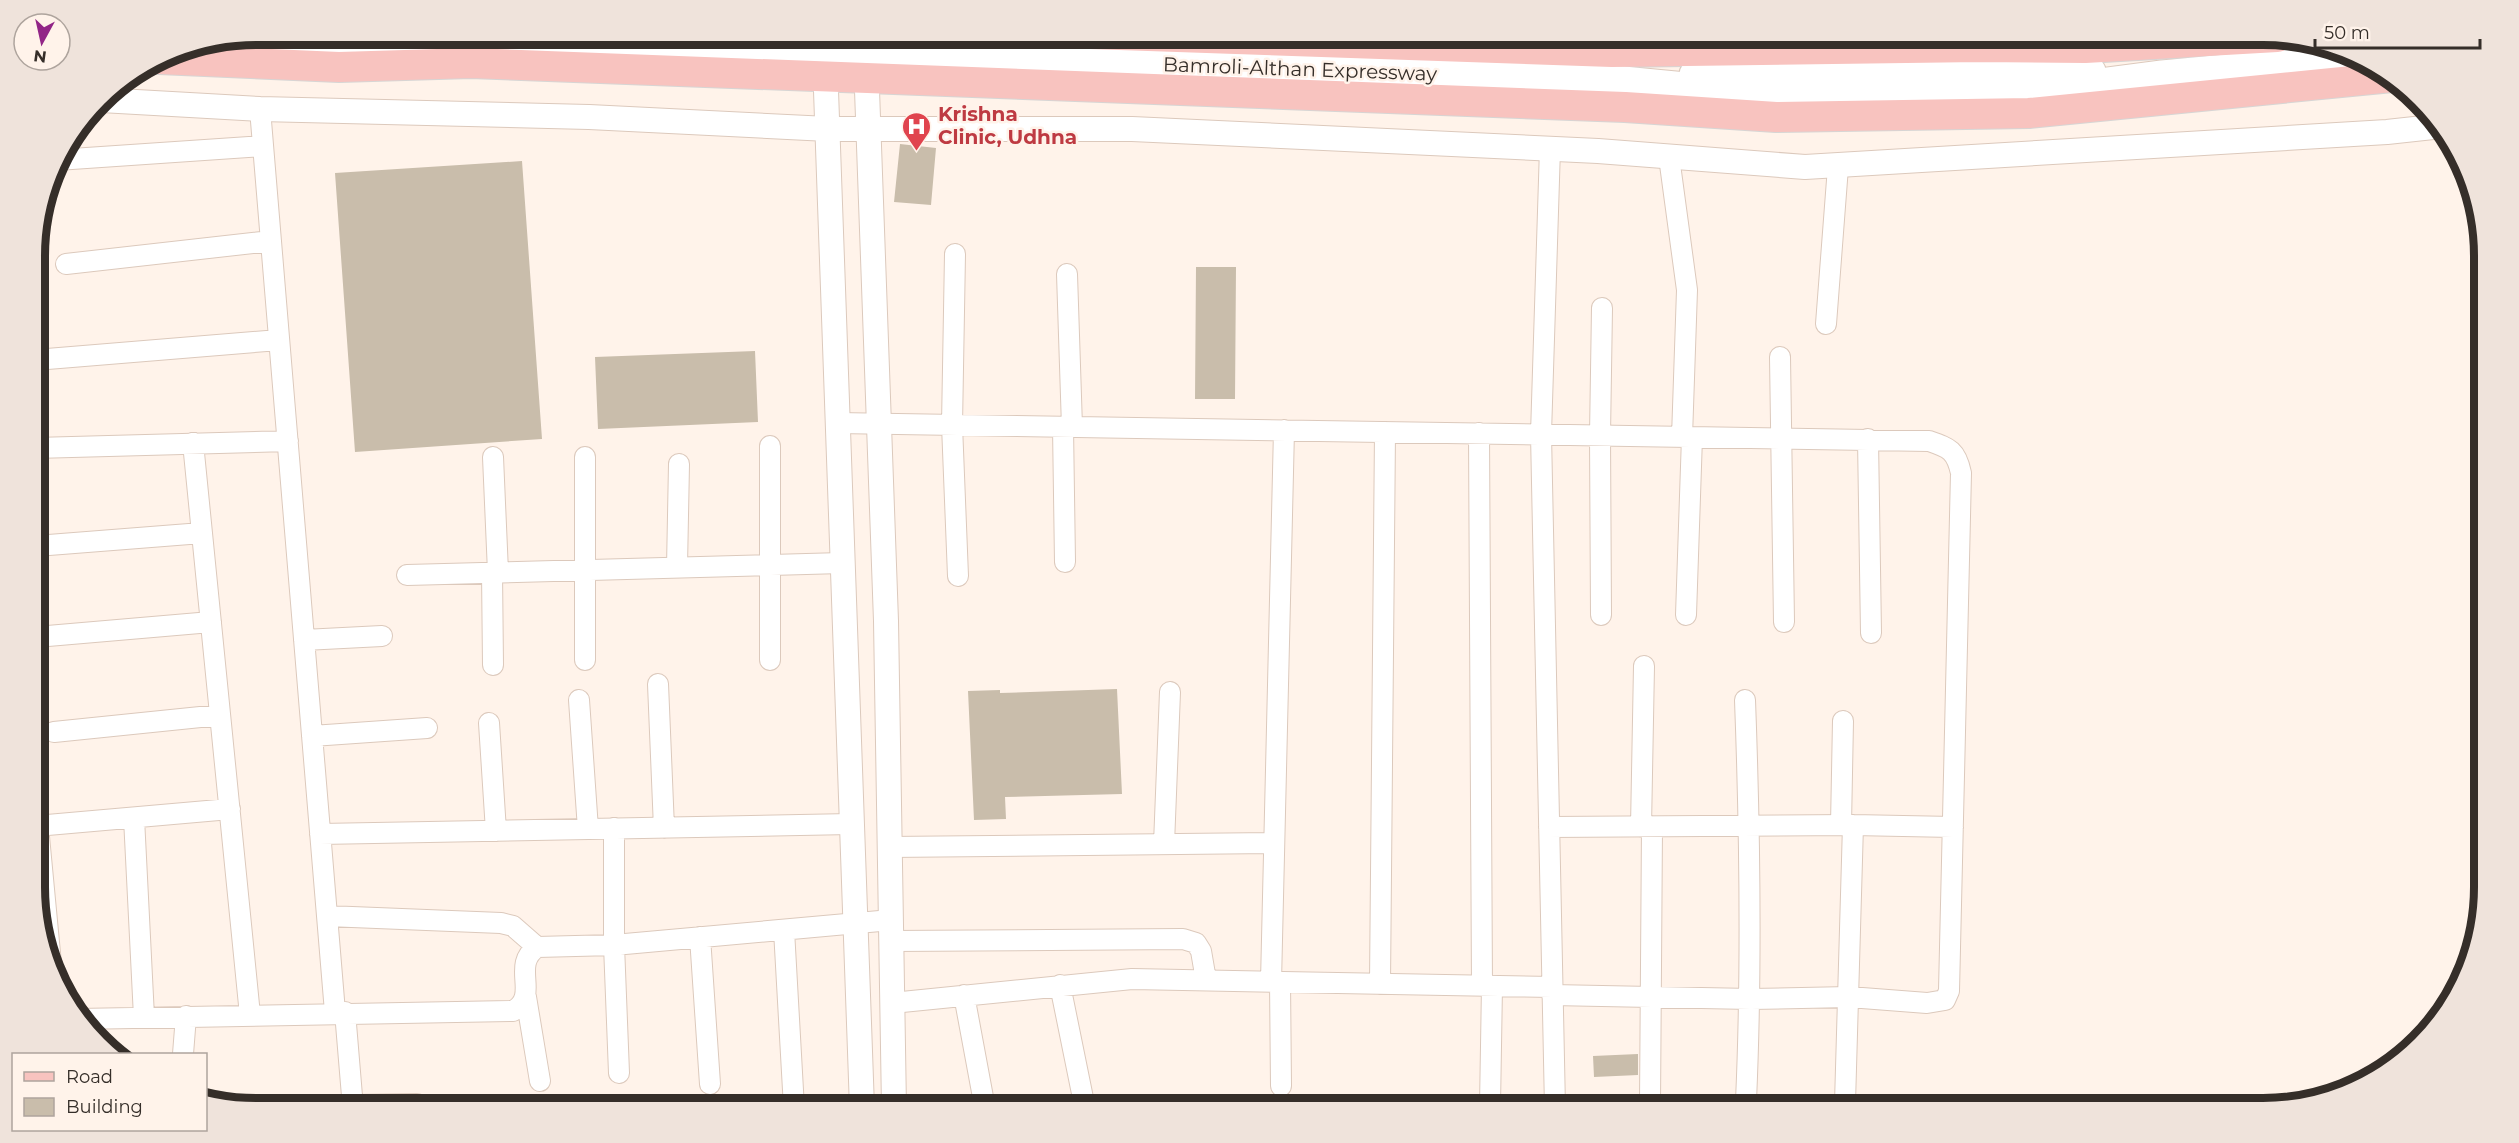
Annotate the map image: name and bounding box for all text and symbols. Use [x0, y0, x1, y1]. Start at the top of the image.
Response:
north arrow [12, 12, 72, 72]
scale bar [2315, 12, 2480, 50]
text: 50 m [2324, 22, 2370, 44]
text: N [32, 46, 48, 67]
street label: Bamroli-Althan Expressway [1163, 52, 1438, 86]
place label: Krishna Clinic, Udhna [938, 102, 1077, 149]
hospital icon: Krishna Clinic, Udhna [901, 110, 933, 152]
legend [12, 1053, 207, 1131]
text: Road [66, 1066, 113, 1088]
text: Building [66, 1096, 143, 1118]

